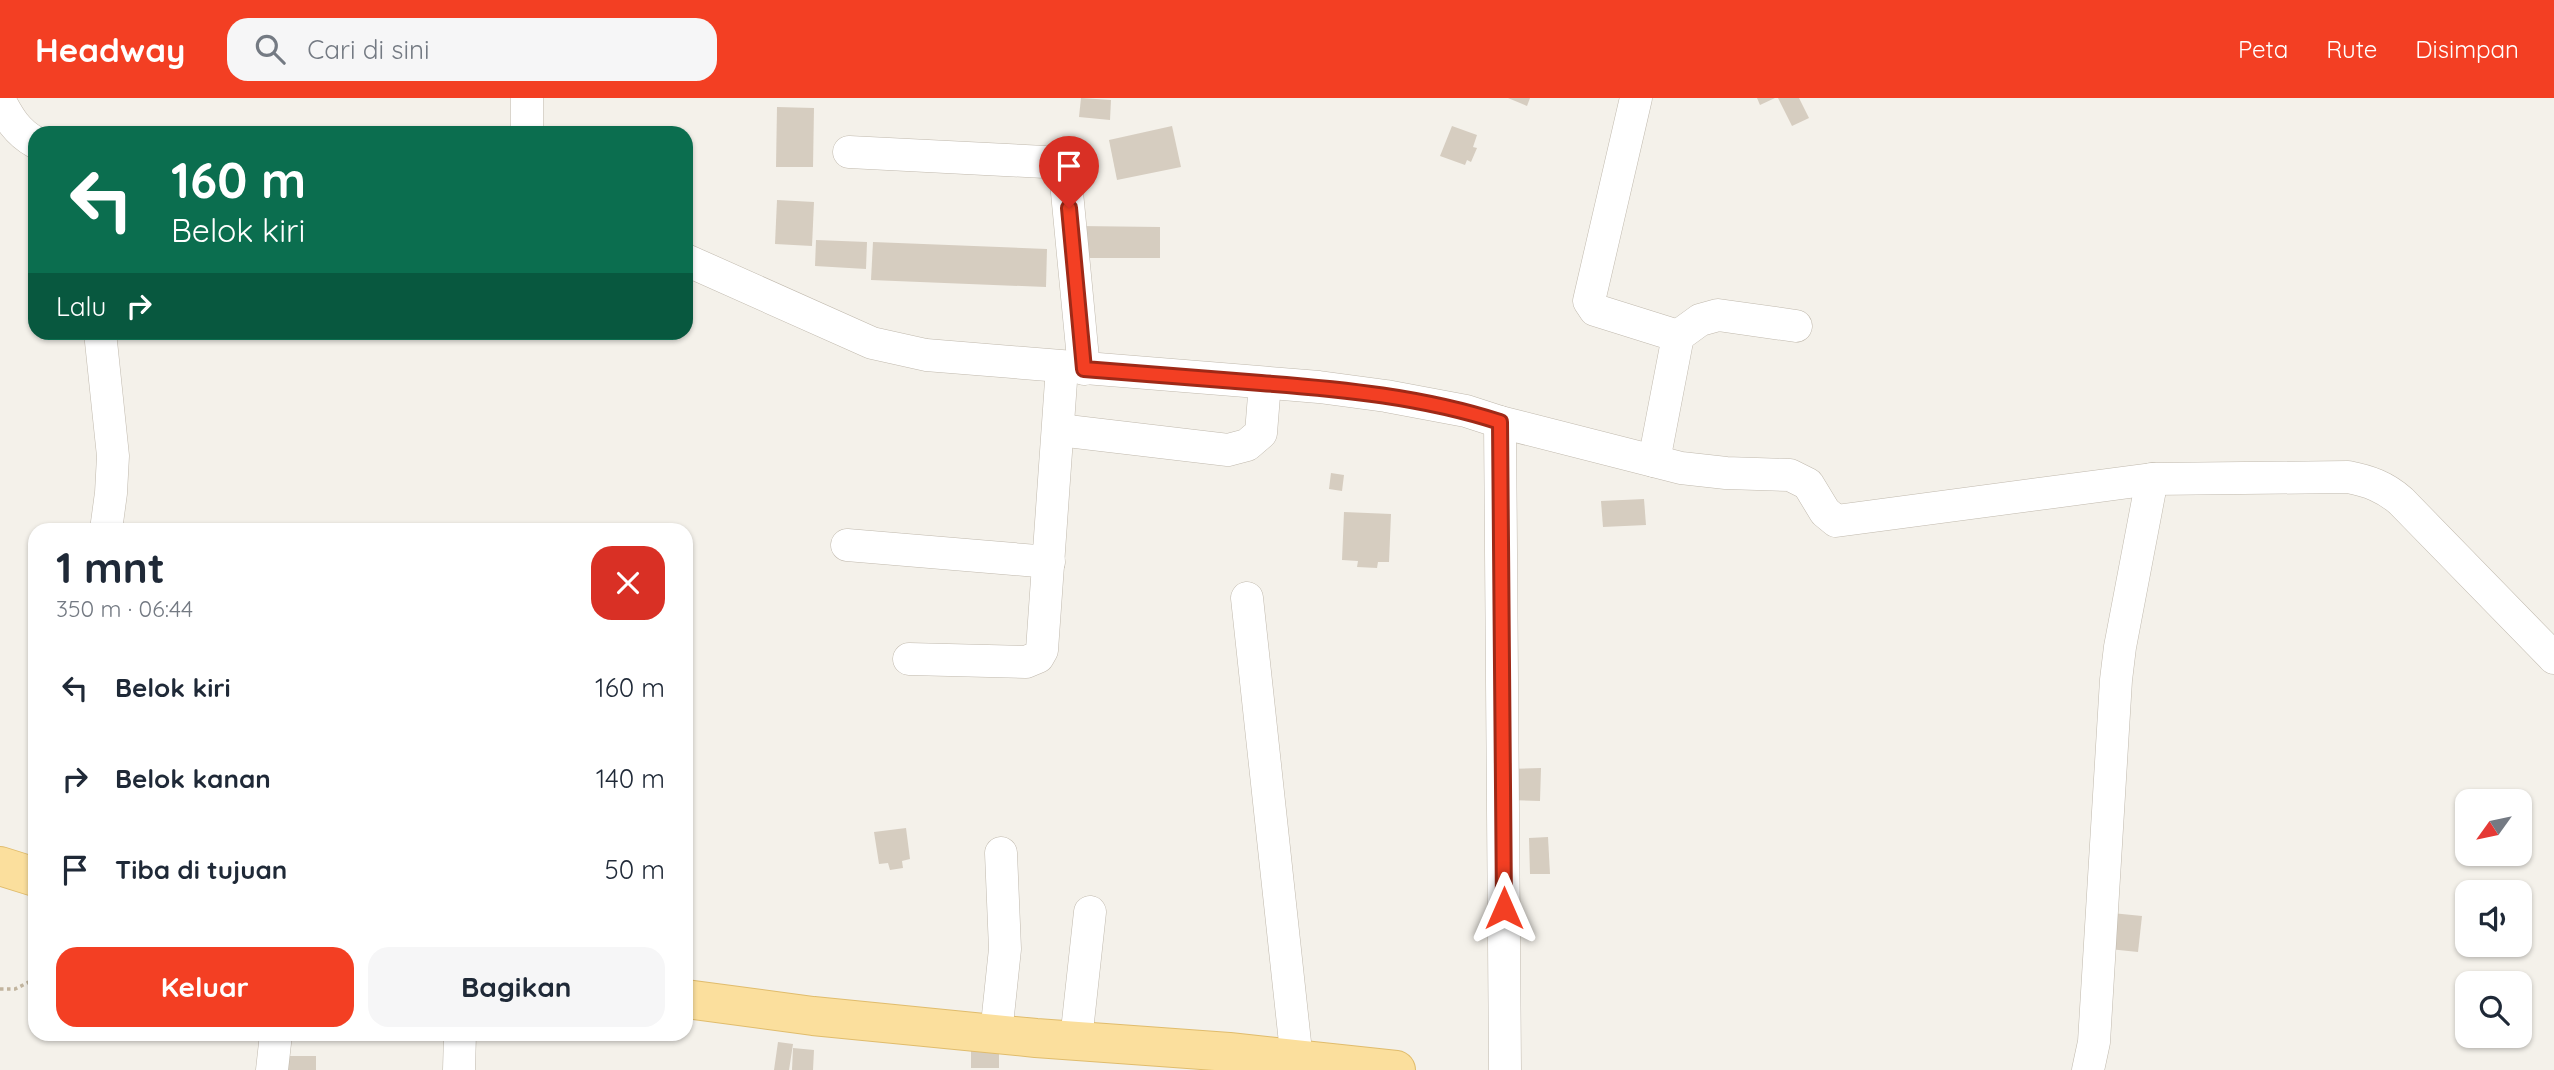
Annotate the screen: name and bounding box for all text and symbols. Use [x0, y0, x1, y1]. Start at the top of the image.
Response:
search box [227, 18, 717, 81]
text: Headway [35, 29, 185, 70]
icon: search [251, 30, 289, 68]
text: Cari di sini [307, 33, 430, 66]
text: Peta [2238, 34, 2288, 64]
text: Rute [2326, 34, 2377, 64]
text: Disimpan [2415, 34, 2519, 64]
pin [1039, 136, 1099, 208]
icon: arrive [1050, 147, 1088, 185]
text: 160 m [171, 149, 306, 210]
icon: left [56, 154, 147, 245]
text: Belok kiri [171, 210, 305, 250]
icon: right [120, 287, 158, 325]
text: Lalu [56, 290, 106, 323]
text: 1 mnt [56, 541, 165, 594]
button: close [591, 546, 665, 620]
text: 350 m · 06:44 [56, 594, 193, 623]
icon: left [56, 669, 94, 707]
text: Belok kiri [115, 671, 231, 704]
text: 160 m [595, 671, 665, 704]
icon: right [56, 760, 94, 798]
text: Belok kanan [115, 762, 271, 795]
text: 140 m [596, 762, 665, 795]
north arrow [2455, 789, 2532, 866]
map controls [2455, 789, 2532, 1048]
icon: arrive [56, 851, 94, 889]
text: Tiba di tujuan [115, 853, 287, 886]
text: 50 m [605, 853, 665, 886]
position arrow [1467, 871, 1541, 945]
button: sound [2455, 880, 2532, 957]
button: Keluar [56, 947, 354, 1027]
button: Bagikan [368, 947, 665, 1027]
button: search [2455, 971, 2532, 1048]

